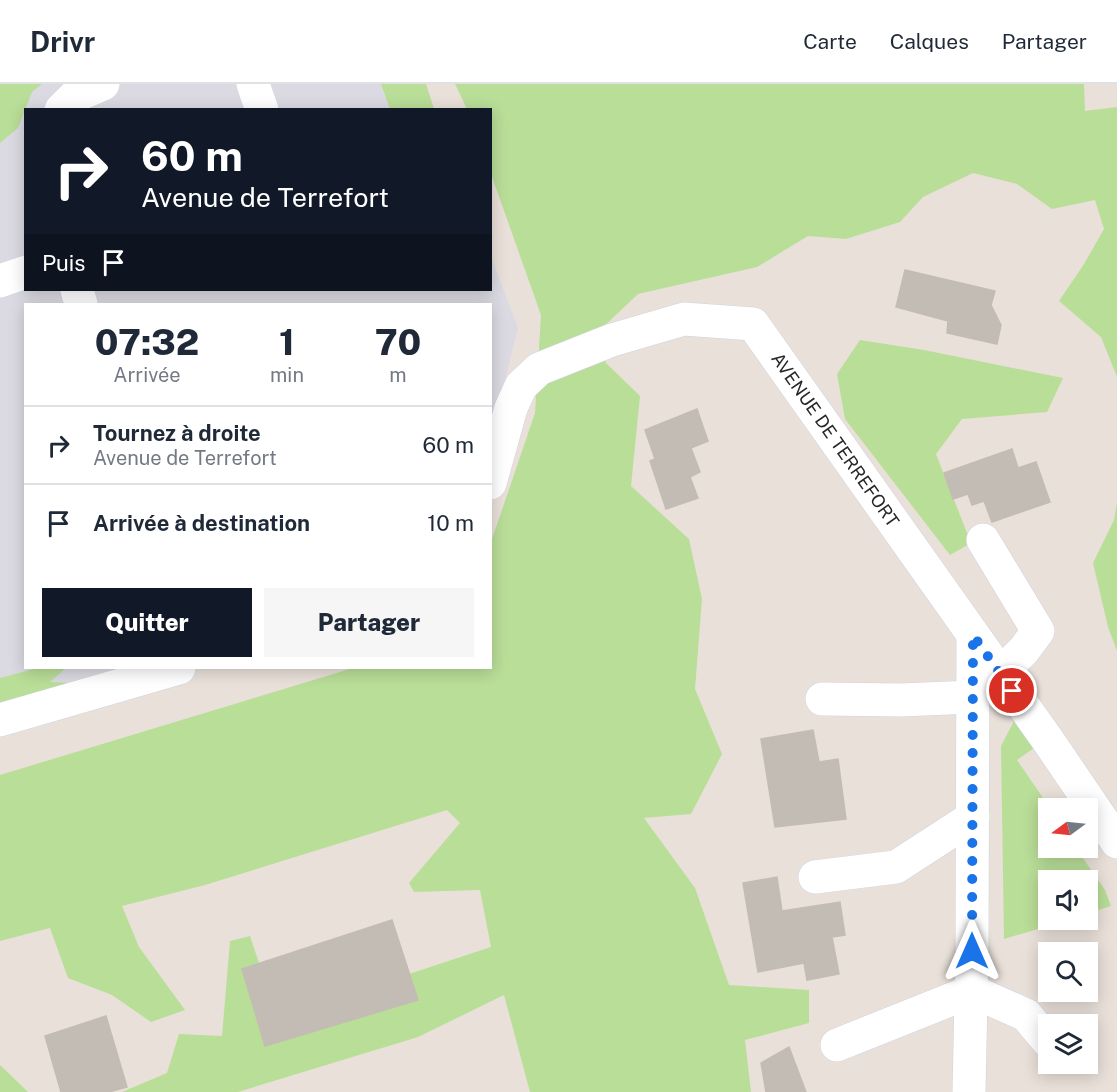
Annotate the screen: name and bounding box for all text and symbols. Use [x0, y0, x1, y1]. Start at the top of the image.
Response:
text: Drivr [30, 25, 95, 58]
text: Carte [803, 29, 857, 54]
text: Calques [890, 29, 969, 54]
text: Partager [1002, 29, 1087, 54]
text: 60 m [141, 131, 243, 180]
icon: right [42, 132, 120, 210]
text: Avenue de Terrefort [141, 181, 389, 213]
icon: arrive [97, 246, 130, 279]
text: Puis [42, 250, 85, 276]
text: 07:32 [95, 321, 199, 363]
text: 1 [279, 321, 295, 363]
text: 70 [375, 321, 421, 363]
street label: AVENUE DE TERREFORT [767, 349, 904, 531]
text: Arrivée [113, 363, 181, 387]
text: min [270, 363, 304, 387]
text: m [389, 363, 407, 387]
text: Tournez à droite [93, 420, 261, 446]
icon: right [42, 429, 75, 462]
text: 60 m [423, 432, 474, 458]
text: Avenue de Terrefort [93, 446, 277, 470]
icon: arrive [42, 507, 75, 540]
text: Arrivée à destination [93, 510, 310, 536]
text: 10 m [427, 510, 474, 536]
button: Quitter [42, 588, 252, 657]
button: Partager [264, 588, 474, 657]
pin [986, 665, 1037, 716]
icon: arrive [995, 674, 1028, 707]
north arrow [1038, 798, 1098, 858]
map controls [1038, 798, 1098, 1074]
button: sound [1038, 870, 1098, 930]
position arrow [940, 919, 1004, 983]
button: search [1038, 942, 1098, 1002]
button: layers [1038, 1014, 1098, 1074]

